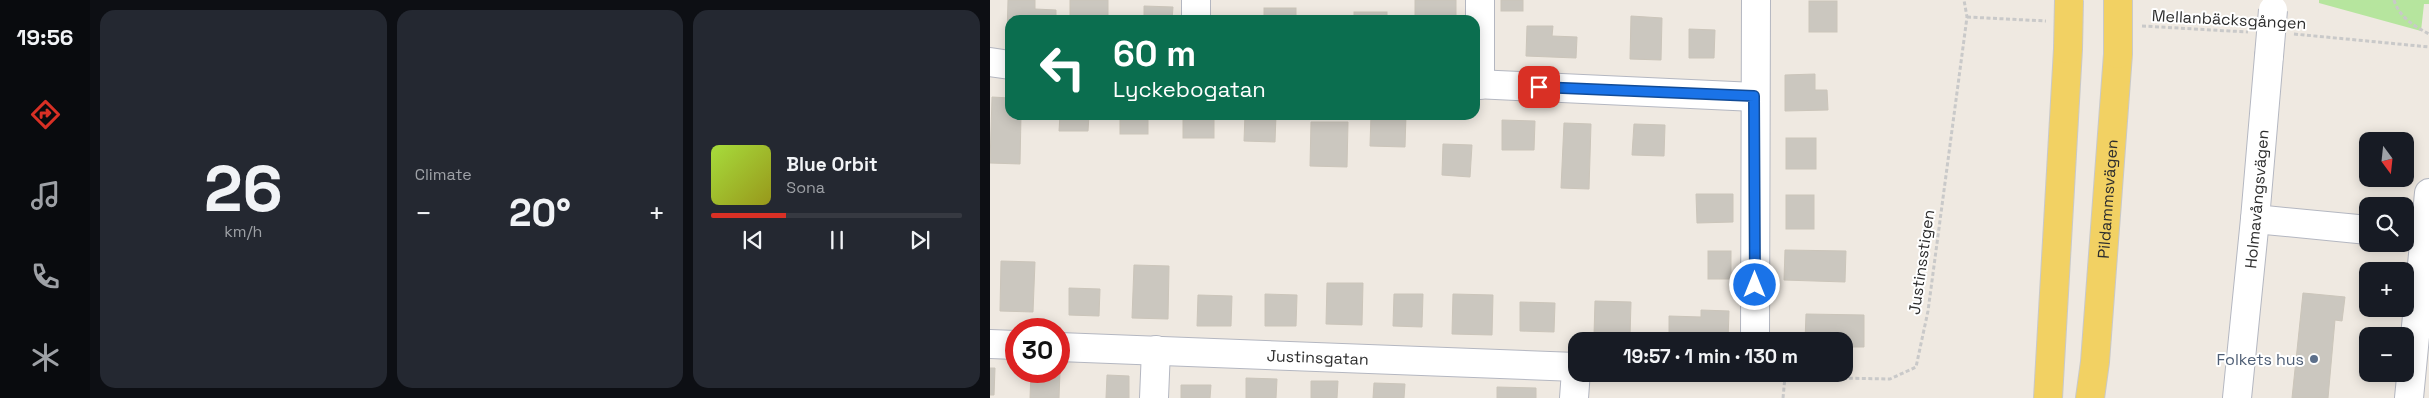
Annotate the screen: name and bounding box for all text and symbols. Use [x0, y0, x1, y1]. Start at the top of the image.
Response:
street label: Mellanbäcksgången [2151, 5, 2307, 34]
text: 19:56 [17, 23, 73, 51]
text: 60 m [1113, 32, 1196, 76]
icon: left [1030, 35, 1095, 100]
pin [1518, 66, 1560, 108]
icon: arrive [1525, 73, 1553, 101]
text: Lyckebogatan [1113, 75, 1266, 103]
icon: directions [28, 97, 63, 132]
street label: Holmavångsvägen [2240, 129, 2274, 270]
north arrow [2359, 132, 2414, 188]
map controls [2359, 132, 2414, 382]
street label: Pildammsvägen [2093, 138, 2123, 259]
text: 26 [204, 147, 283, 230]
text: Blue Orbit [786, 152, 878, 177]
text: Climate [415, 164, 472, 185]
text: Sona [786, 177, 825, 198]
icon: music [28, 178, 63, 213]
text: 20° [509, 189, 571, 237]
text: − [415, 195, 432, 231]
text: + [648, 195, 665, 231]
button: search [2359, 197, 2414, 252]
street label: Justinsstigen [1904, 208, 1939, 316]
text: km/h [224, 221, 262, 242]
icon: previous [739, 226, 767, 254]
icon: pause [823, 226, 851, 254]
icon: next [906, 226, 934, 254]
position arrow [1728, 258, 1780, 310]
icon: phone [28, 259, 63, 294]
button: + [2359, 262, 2414, 317]
speed limit sign: 30 [1005, 318, 1070, 383]
button: − [2359, 327, 2414, 382]
icon: climate [28, 340, 63, 375]
text: 19:57 · 1 min · 130 m [1623, 344, 1798, 369]
street label: Justinsgatan [1266, 345, 1369, 370]
place label: Folkets hus [2216, 349, 2304, 370]
marker: Folkets hus [2308, 353, 2320, 365]

